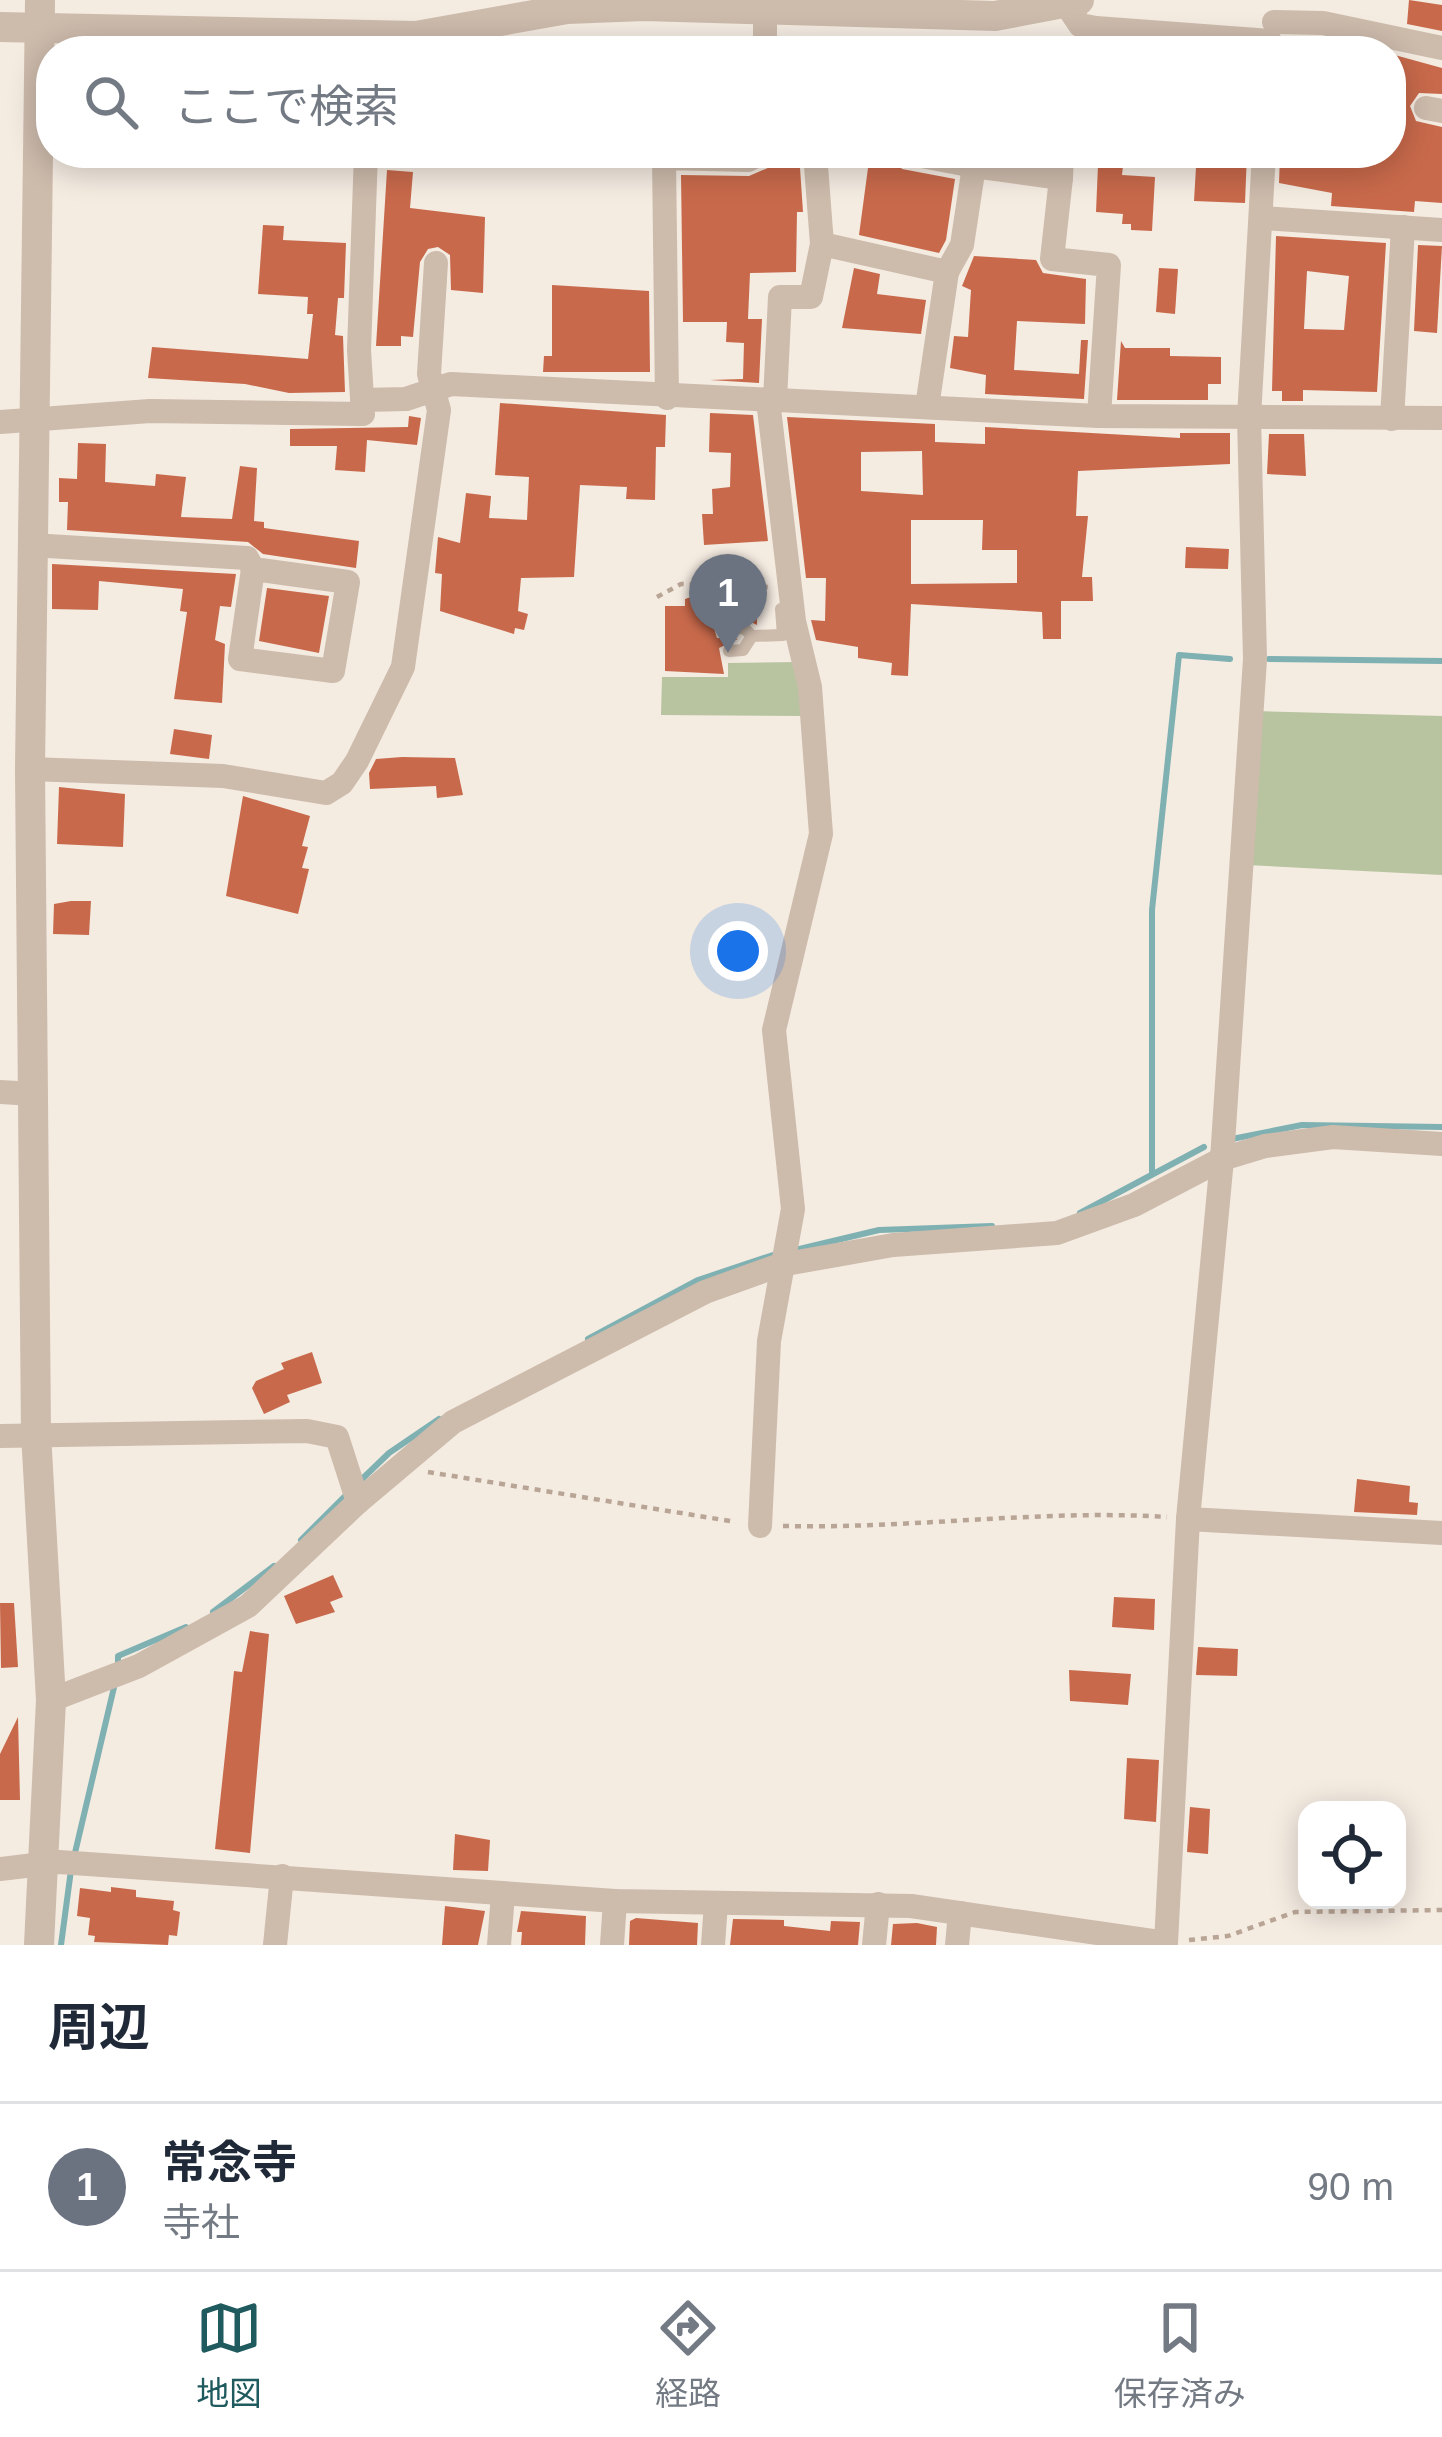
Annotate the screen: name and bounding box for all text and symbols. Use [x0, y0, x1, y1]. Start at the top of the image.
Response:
search box [36, 36, 1406, 168]
icon: search [78, 69, 144, 135]
text: ここで検索 [174, 81, 399, 132]
pin: 1 [689, 554, 767, 653]
your location [708, 921, 768, 981]
map controls [1298, 1801, 1406, 1909]
button: locate [1298, 1801, 1406, 1909]
text: 周辺 [48, 1999, 150, 2056]
text: 常念寺 [162, 2137, 297, 2188]
text: 1 [76, 2165, 98, 2208]
text: 90 m [1307, 2165, 1394, 2208]
text: 寺社 [162, 2201, 240, 2244]
tab: 地図 [196, 2295, 262, 2415]
tab: 経路 [655, 2295, 721, 2415]
tab: 保存済み [1114, 2295, 1246, 2415]

